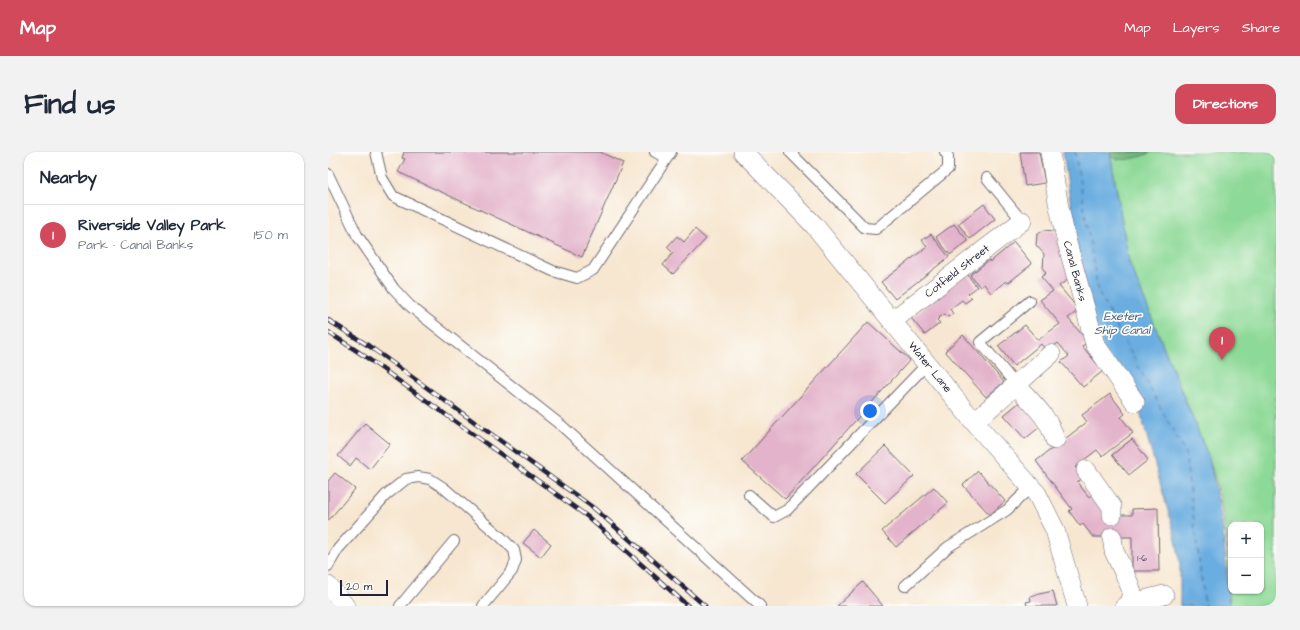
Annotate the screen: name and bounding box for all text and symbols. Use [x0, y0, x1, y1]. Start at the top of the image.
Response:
text: Map [20, 15, 56, 42]
text: Map [1124, 18, 1151, 38]
text: Layers [1173, 18, 1220, 38]
text: Share [1242, 18, 1280, 38]
button: Directions [1175, 84, 1276, 124]
text: Find us [24, 85, 115, 124]
text: Nearby [40, 166, 97, 190]
text: Riverside Valley Park [78, 215, 226, 236]
text: 1 [52, 226, 54, 244]
text: 150 m [254, 226, 288, 244]
text: Park · Canal Banks [78, 236, 193, 254]
street label: Canal Banks [1060, 239, 1090, 303]
street label: Cotfield Street [922, 241, 993, 301]
water label: Exeter Ship Canal [1094, 308, 1152, 339]
pin: 1 [1209, 327, 1235, 360]
street label: Water Lane [905, 338, 955, 396]
your location [860, 401, 880, 421]
map controls [1228, 522, 1264, 594]
button: + [1228, 522, 1264, 558]
house number: 1-6 [1137, 552, 1147, 565]
button: − [1228, 558, 1264, 594]
scale bar [340, 578, 388, 597]
text: 20 m [346, 579, 372, 594]

